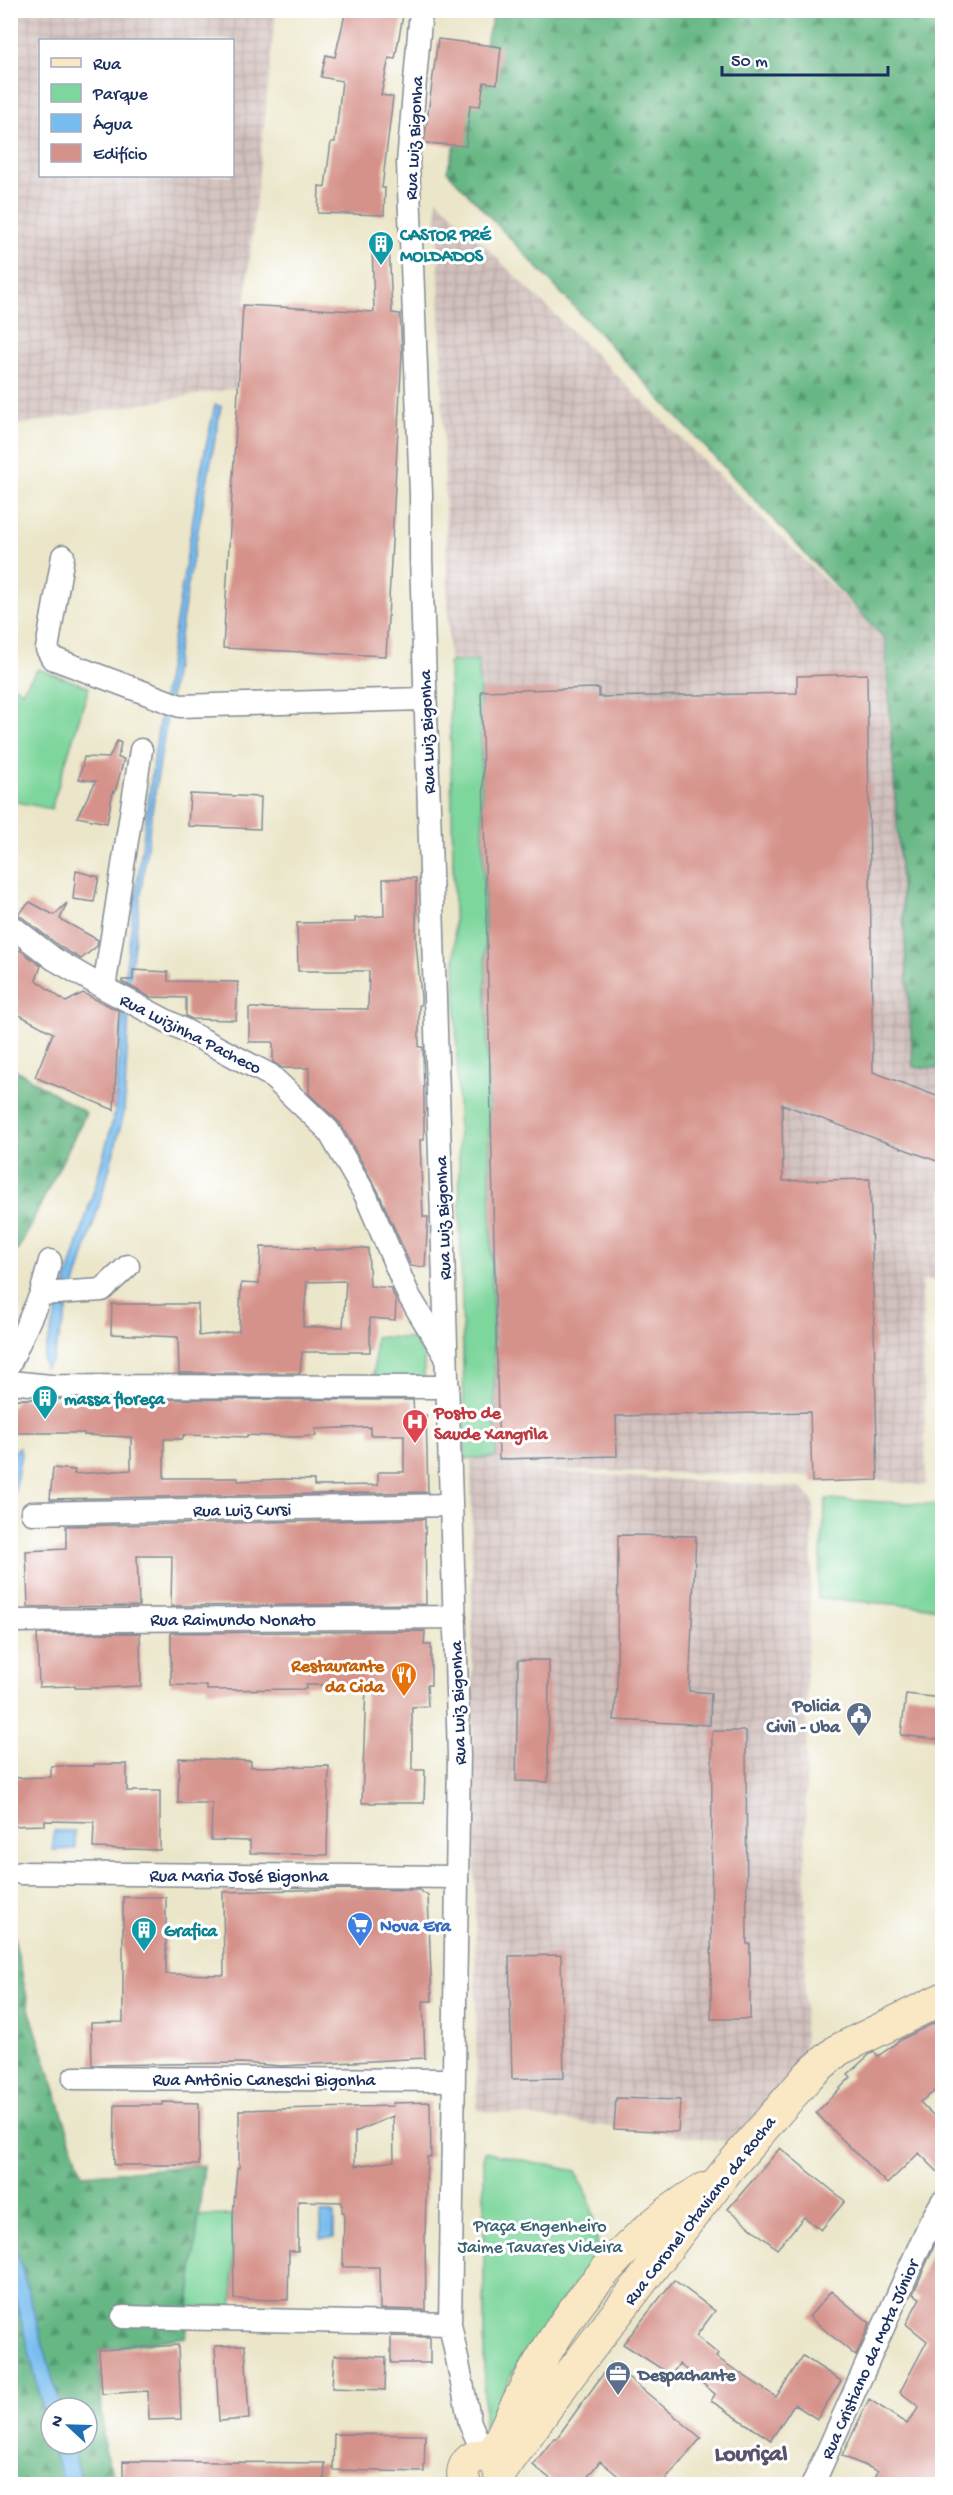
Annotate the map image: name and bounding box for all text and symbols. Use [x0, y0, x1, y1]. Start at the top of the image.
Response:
legend [39, 39, 234, 177]
scale bar [722, 39, 888, 77]
text: 50 m [731, 52, 768, 73]
text: Rua [93, 55, 122, 76]
street label: Rua Luiz Bigonha [402, 75, 429, 201]
text: Parque [92, 85, 149, 106]
text: Água [93, 114, 133, 136]
text: Edifício [93, 145, 147, 166]
place label: CASTOR PRÉ MOLDADOS [399, 225, 493, 268]
building icon: CASTOR PRÉ MOLDADOS [366, 229, 396, 267]
street label: Rua Luiz Bigonha [416, 668, 441, 794]
street label: Rua Luizinha Pacheco [116, 990, 264, 1080]
street label: Rua Luiz Bigonha [432, 1154, 457, 1280]
building icon: massa floreça [30, 1383, 60, 1421]
place label: massa floreça [64, 1390, 166, 1411]
place label: Posto de Saude Xangrila [433, 1404, 548, 1446]
hospital icon: Posto de Saude Xangrila [400, 1407, 430, 1445]
street label: Rua Luiz Cursi [193, 1500, 291, 1523]
street label: Rua Raimundo Nonato [150, 1611, 316, 1632]
street label: Rua Luiz Bigonha [447, 1639, 472, 1765]
place label: Restaurante da Cida [290, 1657, 385, 1699]
restaurant icon: Restaurante da Cida [389, 1660, 419, 1698]
place label: Policia Civil - Uba [765, 1697, 841, 1739]
public building icon: Policia Civil - Uba [844, 1700, 874, 1738]
street label: Rua Maria José Bigonha [149, 1867, 330, 1888]
supermarket icon: Nova Era [345, 1910, 375, 1948]
building icon: Grafica [129, 1915, 159, 1953]
place label: Nova Era [380, 1917, 452, 1938]
place label: Grafica [164, 1922, 218, 1943]
street label: Rua Antônio Caneschi Bigonha [152, 2071, 377, 2092]
street label: Rua Coronel Otaviano da Rocha [620, 2112, 782, 2310]
park label: Praça Engenheiro Jaime Tavares Videira [457, 2217, 624, 2259]
street label: Rua Cristiano da Mota Júnior [818, 2255, 926, 2463]
office icon: Despachante [603, 2359, 633, 2397]
place label: Despachante [636, 2366, 736, 2387]
north arrow [39, 2396, 99, 2456]
text: N [48, 2413, 69, 2430]
district label: Louriçal [715, 2441, 787, 2470]

